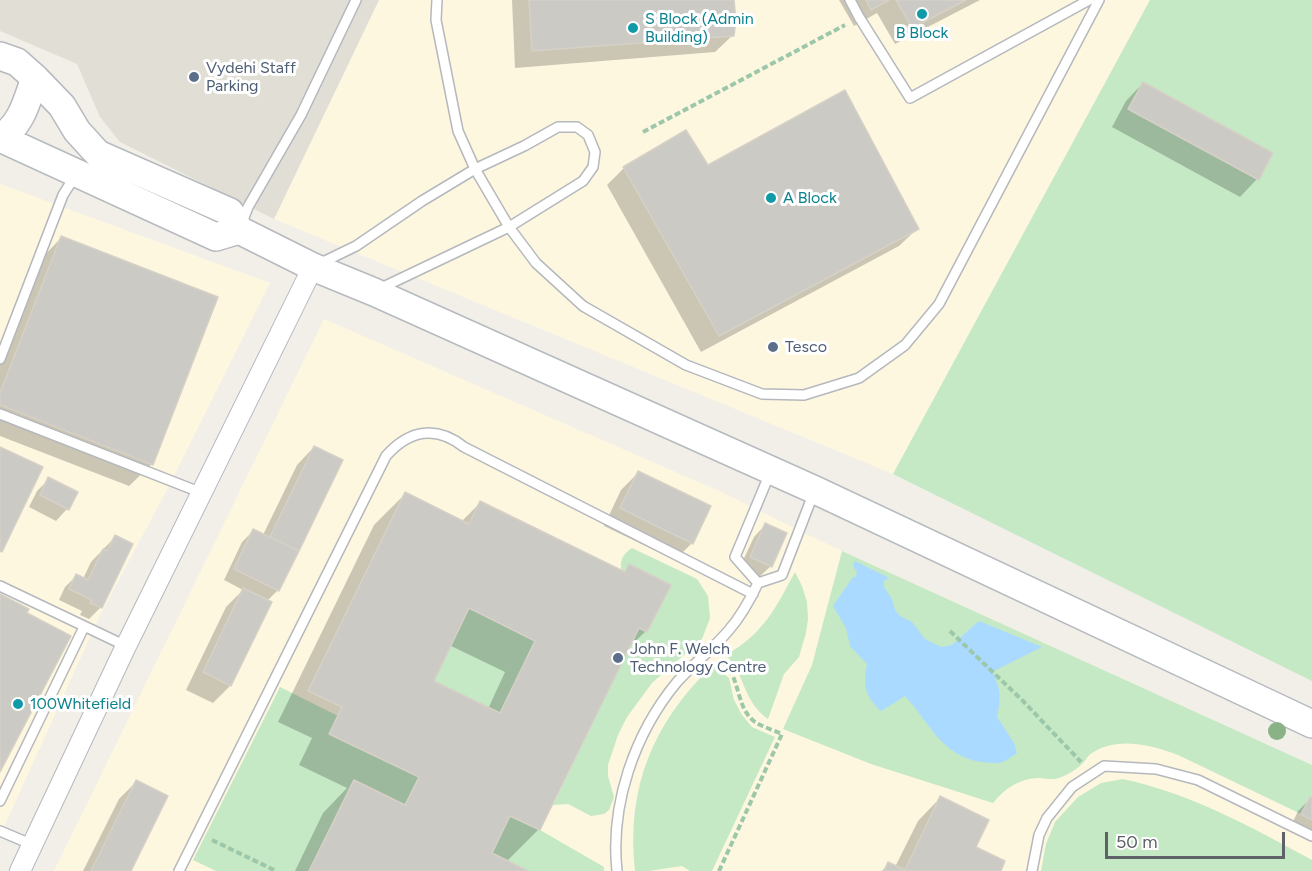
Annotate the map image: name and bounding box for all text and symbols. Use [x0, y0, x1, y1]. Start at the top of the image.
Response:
marker: B Block [915, 7, 929, 21]
place label: S Block (Admin Building) [645, 9, 754, 47]
marker: S Block (Admin Building) [626, 21, 640, 35]
place label: B Block [896, 23, 948, 43]
place label: Vydehi Staff Parking [206, 58, 296, 96]
marker: Vydehi Staff Parking [187, 70, 201, 84]
place label: A Block [783, 188, 837, 208]
marker: A Block [764, 191, 778, 205]
place label: Tesco [785, 337, 827, 357]
marker: Tesco [766, 340, 780, 354]
place label: John F. Welch Technology Centre [630, 639, 766, 677]
marker: John F. Welch Technology Centre [611, 651, 625, 665]
place label: 100Whitefield [30, 694, 131, 714]
marker: 100Whitefield [11, 697, 25, 711]
scale bar [1108, 820, 1288, 858]
text: 50 m [1116, 831, 1158, 853]

